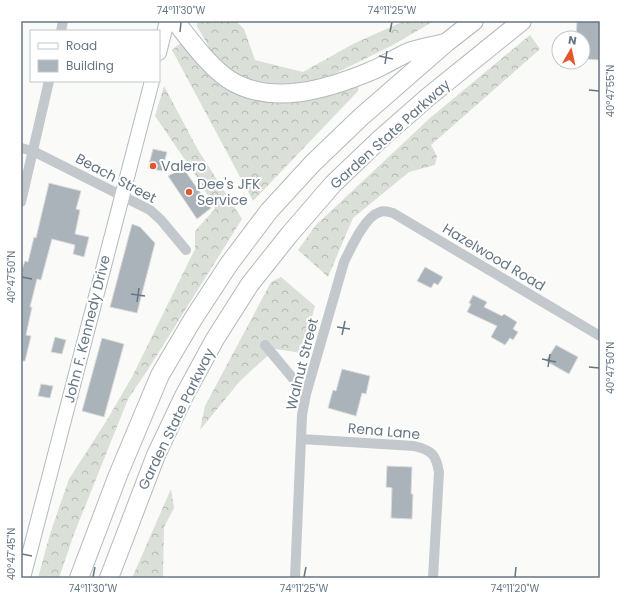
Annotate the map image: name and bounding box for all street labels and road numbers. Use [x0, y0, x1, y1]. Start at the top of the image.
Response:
street label: Garden State Parkway [326, 74, 455, 193]
street label: Beach Street [72, 148, 160, 208]
street label: Hazelwood Road [439, 218, 549, 296]
street label: John F. Kennedy Drive [59, 253, 115, 405]
street label: Walnut Street [281, 316, 323, 412]
street label: Garden State Parkway [133, 345, 219, 493]
street label: Rena Lane [347, 418, 421, 444]

